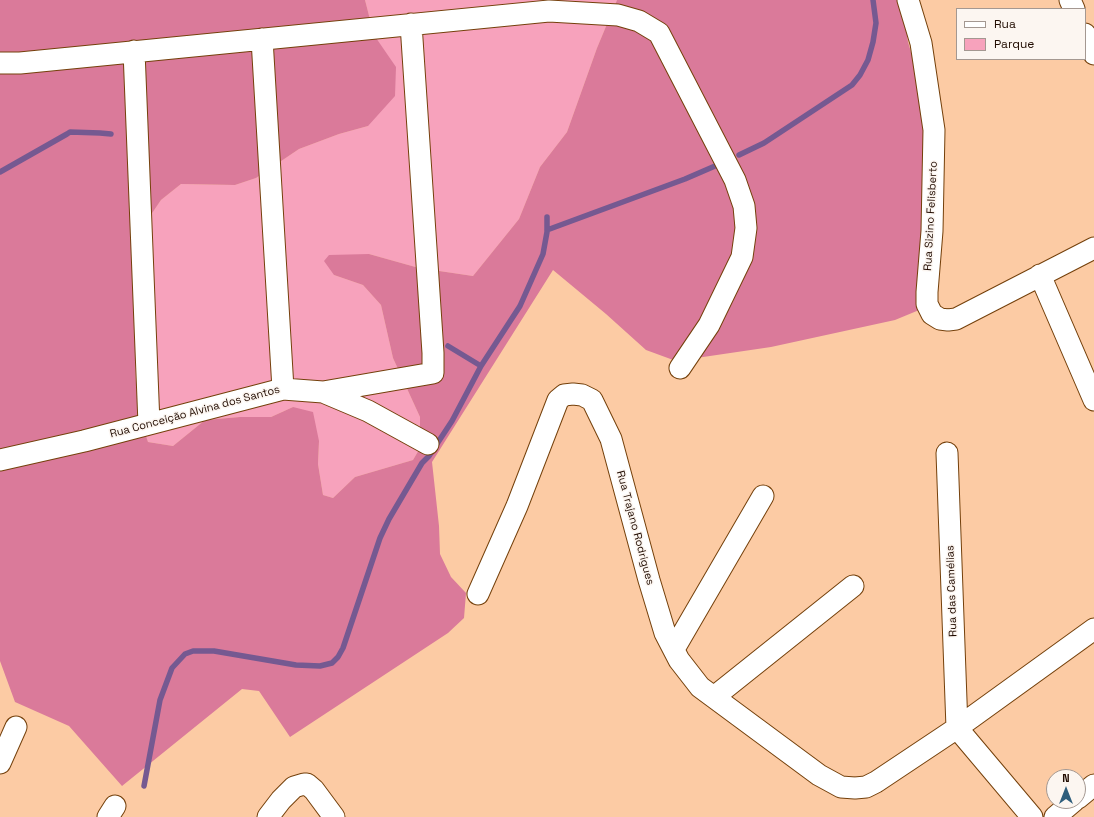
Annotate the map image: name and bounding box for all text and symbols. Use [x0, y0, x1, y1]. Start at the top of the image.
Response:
legend [956, 8, 1086, 60]
text: Rua [994, 16, 1016, 32]
text: Parque [994, 36, 1034, 52]
street label: Rua Sizino Felisberto [922, 161, 940, 271]
street label: Rua Conceição Alvina dos Santos [109, 383, 281, 441]
street label: Rua Trajano Rodrigues [613, 469, 657, 587]
street label: Rua das Camélias [944, 545, 960, 637]
north arrow [1046, 769, 1086, 809]
text: N [1062, 771, 1070, 785]

